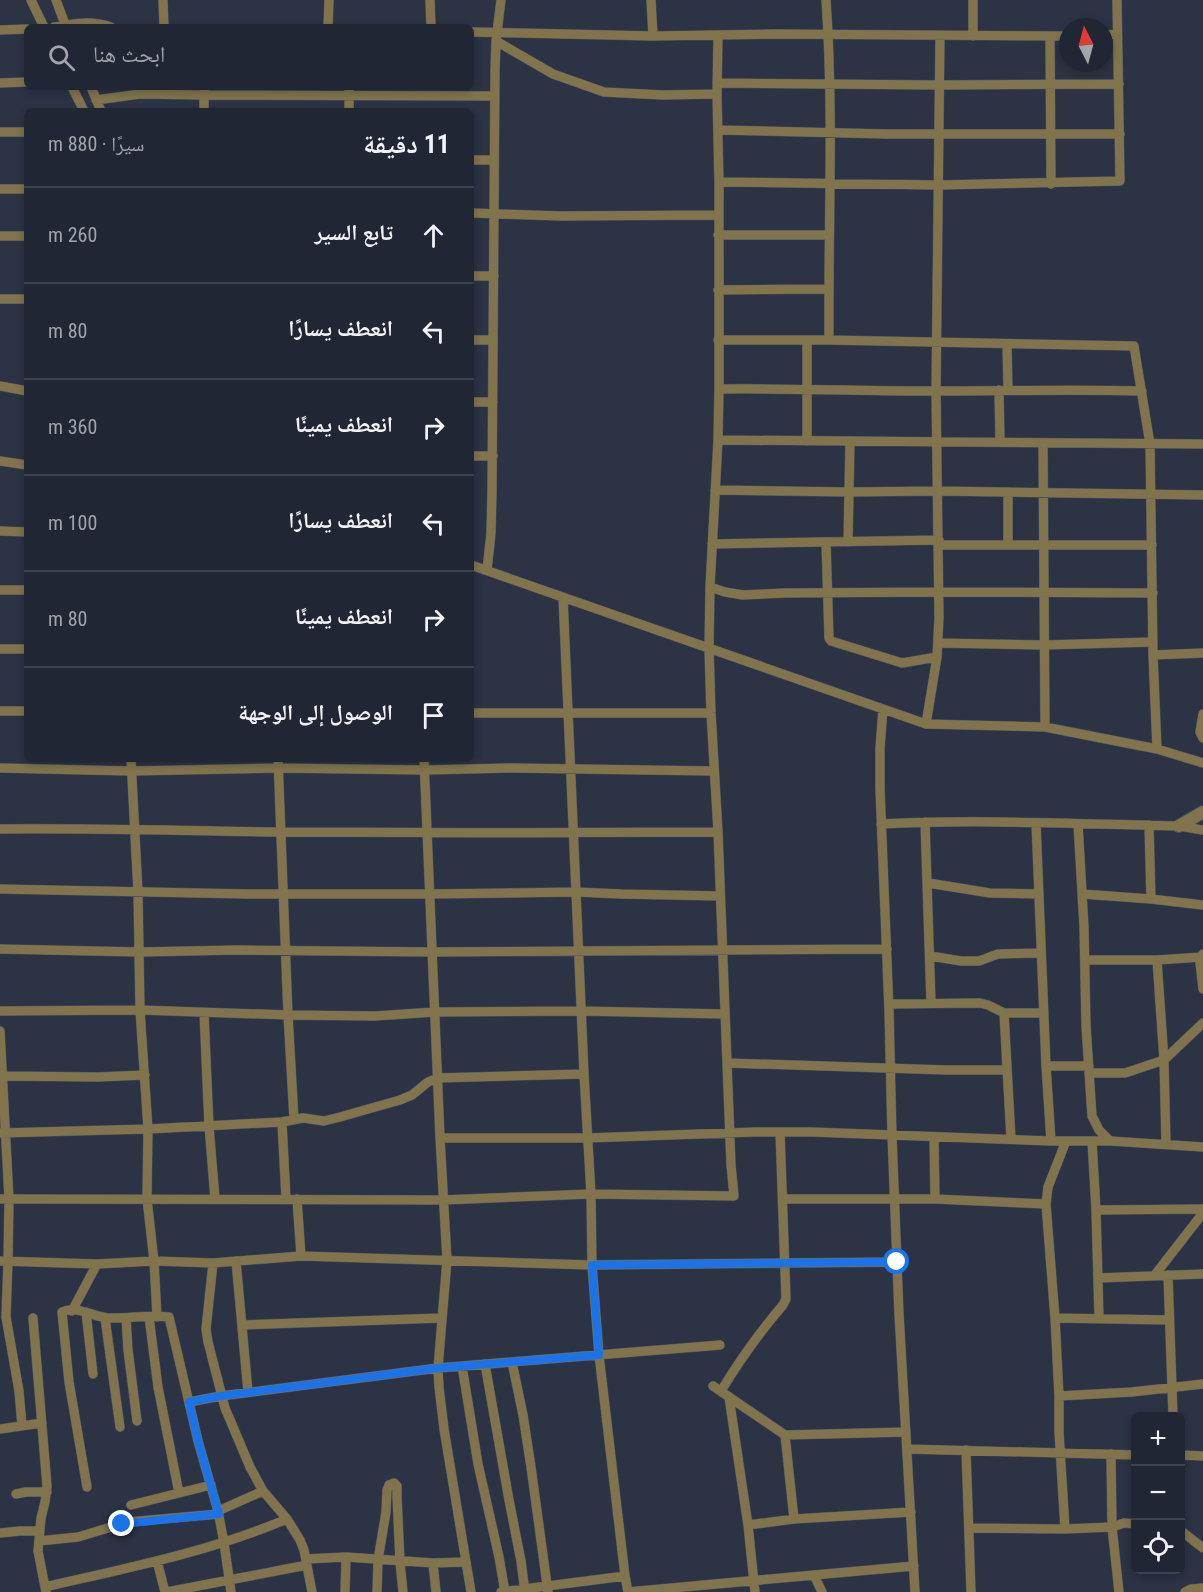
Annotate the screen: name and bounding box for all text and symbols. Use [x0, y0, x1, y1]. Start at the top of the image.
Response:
north arrow [1059, 18, 1113, 72]
search box [24, 24, 474, 90]
icon: search [45, 41, 78, 74]
text: ابحث هنا [93, 42, 165, 67]
text: 11 دقيقة [363, 129, 450, 159]
text: سيرًا · 880 m [48, 132, 145, 156]
icon: ahead [417, 219, 450, 252]
text: تابع السير [315, 220, 393, 245]
text: 260 m [48, 223, 97, 247]
icon: left [417, 315, 450, 348]
text: انعطف يسارًا [288, 316, 393, 341]
text: 80 m [48, 319, 87, 343]
icon: right [417, 411, 450, 444]
text: انعطف يمينًا [295, 412, 393, 437]
text: 360 m [48, 415, 97, 439]
icon: left [417, 507, 450, 540]
text: انعطف يسارًا [288, 508, 393, 533]
text: 100 m [48, 511, 97, 535]
icon: right [417, 603, 450, 636]
text: انعطف يمينًا [295, 604, 393, 629]
text: 80 m [48, 607, 87, 631]
icon: arrive [417, 699, 450, 732]
text: الوصول إلى الوجهة [238, 700, 393, 725]
route start [883, 1248, 909, 1274]
map controls [1131, 1412, 1185, 1574]
button: + [1131, 1412, 1185, 1466]
button: − [1131, 1466, 1185, 1520]
route end [108, 1510, 134, 1536]
button: locate [1131, 1520, 1185, 1574]

